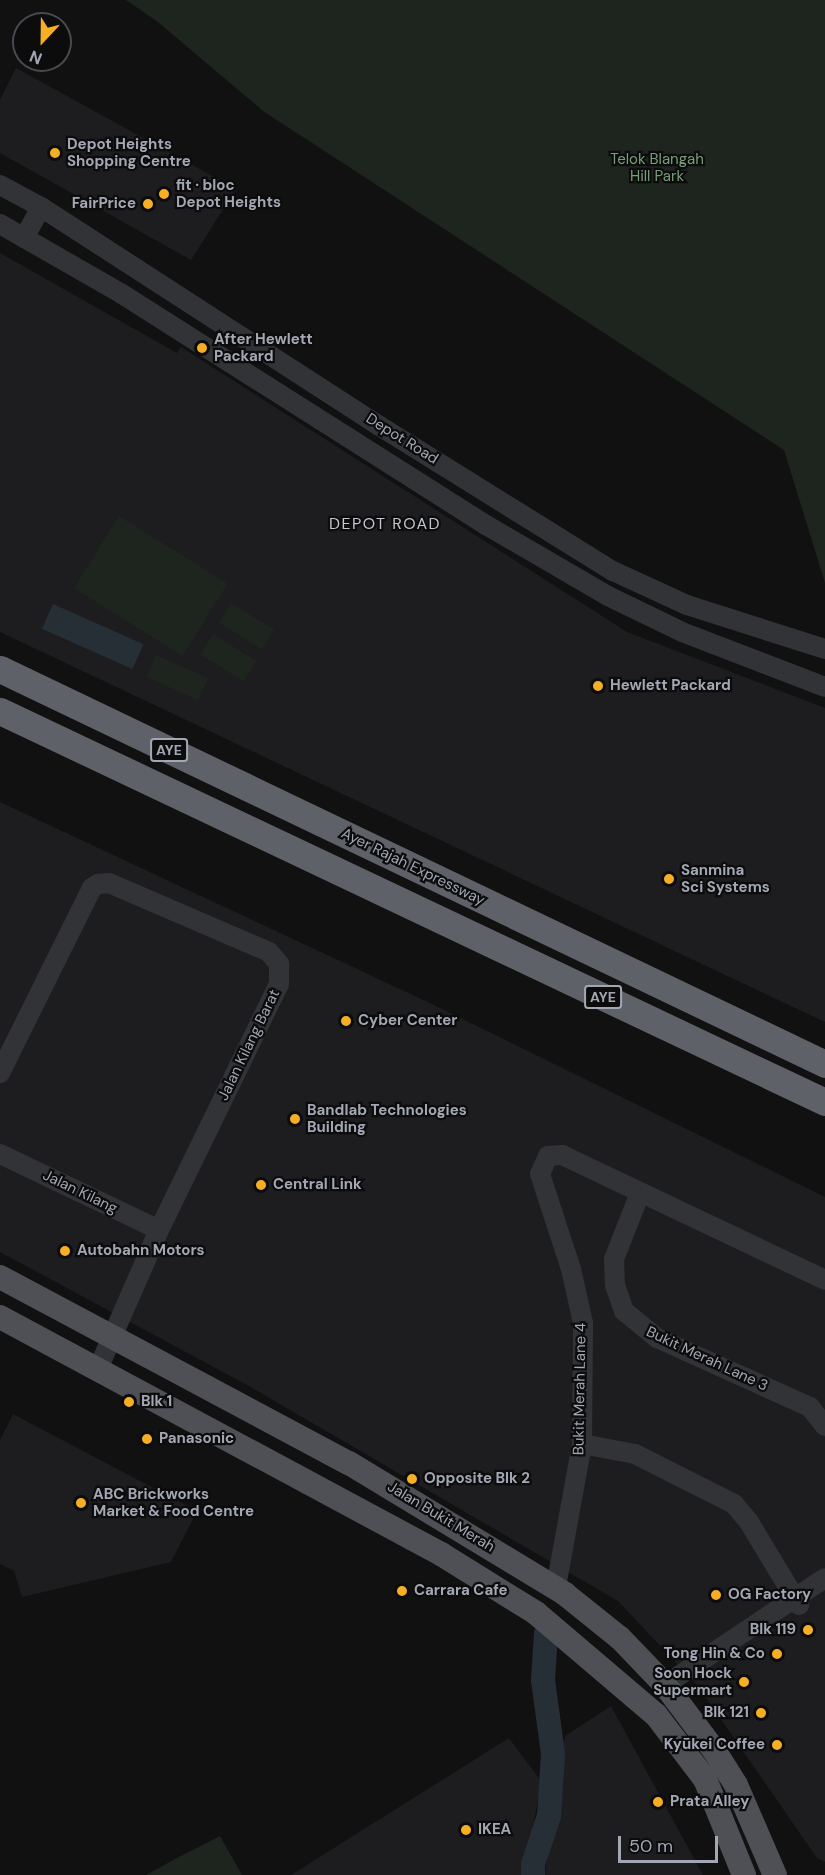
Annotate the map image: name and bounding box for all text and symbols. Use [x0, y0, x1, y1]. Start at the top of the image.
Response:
north arrow [12, 12, 72, 72]
text: N [26, 45, 45, 69]
place label: Depot Heights Shopping Centre [67, 135, 191, 170]
marker: Depot Heights Shopping Centre [48, 146, 62, 160]
park label: Telok Blangah Hill Park [610, 150, 704, 185]
place label: fit · bloc Depot Heights [176, 176, 281, 211]
marker: fit · bloc Depot Heights [157, 187, 171, 201]
place label: FairPrice [72, 195, 136, 213]
marker: FairPrice [141, 197, 155, 211]
place label: After Hewlett Packard [214, 330, 313, 365]
marker: After Hewlett Packard [195, 341, 209, 355]
street label: Depot Road [363, 410, 441, 468]
district label: DEPOT ROAD [329, 514, 441, 534]
place label: Hewlett Packard [610, 677, 731, 695]
marker: Hewlett Packard [591, 679, 605, 693]
road number: AYE [150, 739, 188, 761]
street label: Ayer Rajah Expressway [338, 824, 488, 910]
place label: Sanmina Sci Systems [681, 861, 770, 896]
marker: Sanmina Sci Systems [662, 872, 676, 886]
road number: AYE [584, 986, 622, 1008]
street label: Jalan Kilang Barat [214, 987, 284, 1103]
place label: Cyber Center [358, 1012, 457, 1030]
marker: Cyber Center [339, 1014, 353, 1028]
place label: Bandlab Technologies Building [307, 1101, 467, 1136]
marker: Bandlab Technologies Building [288, 1112, 302, 1126]
street label: Jalan Kilang [40, 1166, 120, 1218]
place label: Central Link [273, 1176, 362, 1194]
marker: Central Link [254, 1178, 268, 1192]
place label: Autobahn Motors [77, 1242, 205, 1260]
marker: Autobahn Motors [58, 1244, 72, 1258]
street label: Bukit Merah Lane 4 [570, 1323, 590, 1455]
street label: Bukit Merah Lane 3 [643, 1323, 771, 1395]
place label: Blk 1 [141, 1393, 172, 1411]
marker: Blk 1 [122, 1395, 136, 1409]
place label: Panasonic [159, 1430, 234, 1448]
marker: Panasonic [140, 1432, 154, 1446]
place label: Opposite Blk 2 [424, 1470, 530, 1488]
marker: Opposite Blk 2 [405, 1472, 419, 1486]
street label: Jalan Bukit Merah [384, 1478, 498, 1556]
place label: ABC Brickworks Market & Food Centre [93, 1485, 254, 1520]
marker: ABC Brickworks Market & Food Centre [74, 1496, 88, 1510]
place label: Carrara Cafe [414, 1582, 508, 1600]
marker: Carrara Cafe [395, 1584, 409, 1598]
place label: OG Factory [728, 1586, 811, 1604]
marker: OG Factory [709, 1588, 723, 1602]
place label: Blk 119 [750, 1621, 796, 1639]
marker: Blk 119 [801, 1623, 815, 1637]
place label: Tong Hin & Co [663, 1645, 765, 1663]
marker: Tong Hin & Co [770, 1647, 784, 1661]
place label: Soon Hock Supermart [653, 1664, 732, 1699]
marker: Soon Hock Supermart [737, 1675, 751, 1689]
place label: Blk 121 [704, 1704, 749, 1722]
marker: Blk 121 [754, 1706, 768, 1720]
place label: Kyūkei Coffee [664, 1736, 765, 1754]
marker: Kyūkei Coffee [770, 1738, 784, 1752]
place label: Prata Alley [670, 1793, 749, 1811]
marker: Prata Alley [651, 1795, 665, 1809]
place label: IKEA [478, 1821, 511, 1839]
marker: IKEA [459, 1823, 473, 1837]
scale bar [621, 1824, 722, 1862]
text: 50 m [629, 1834, 673, 1858]

